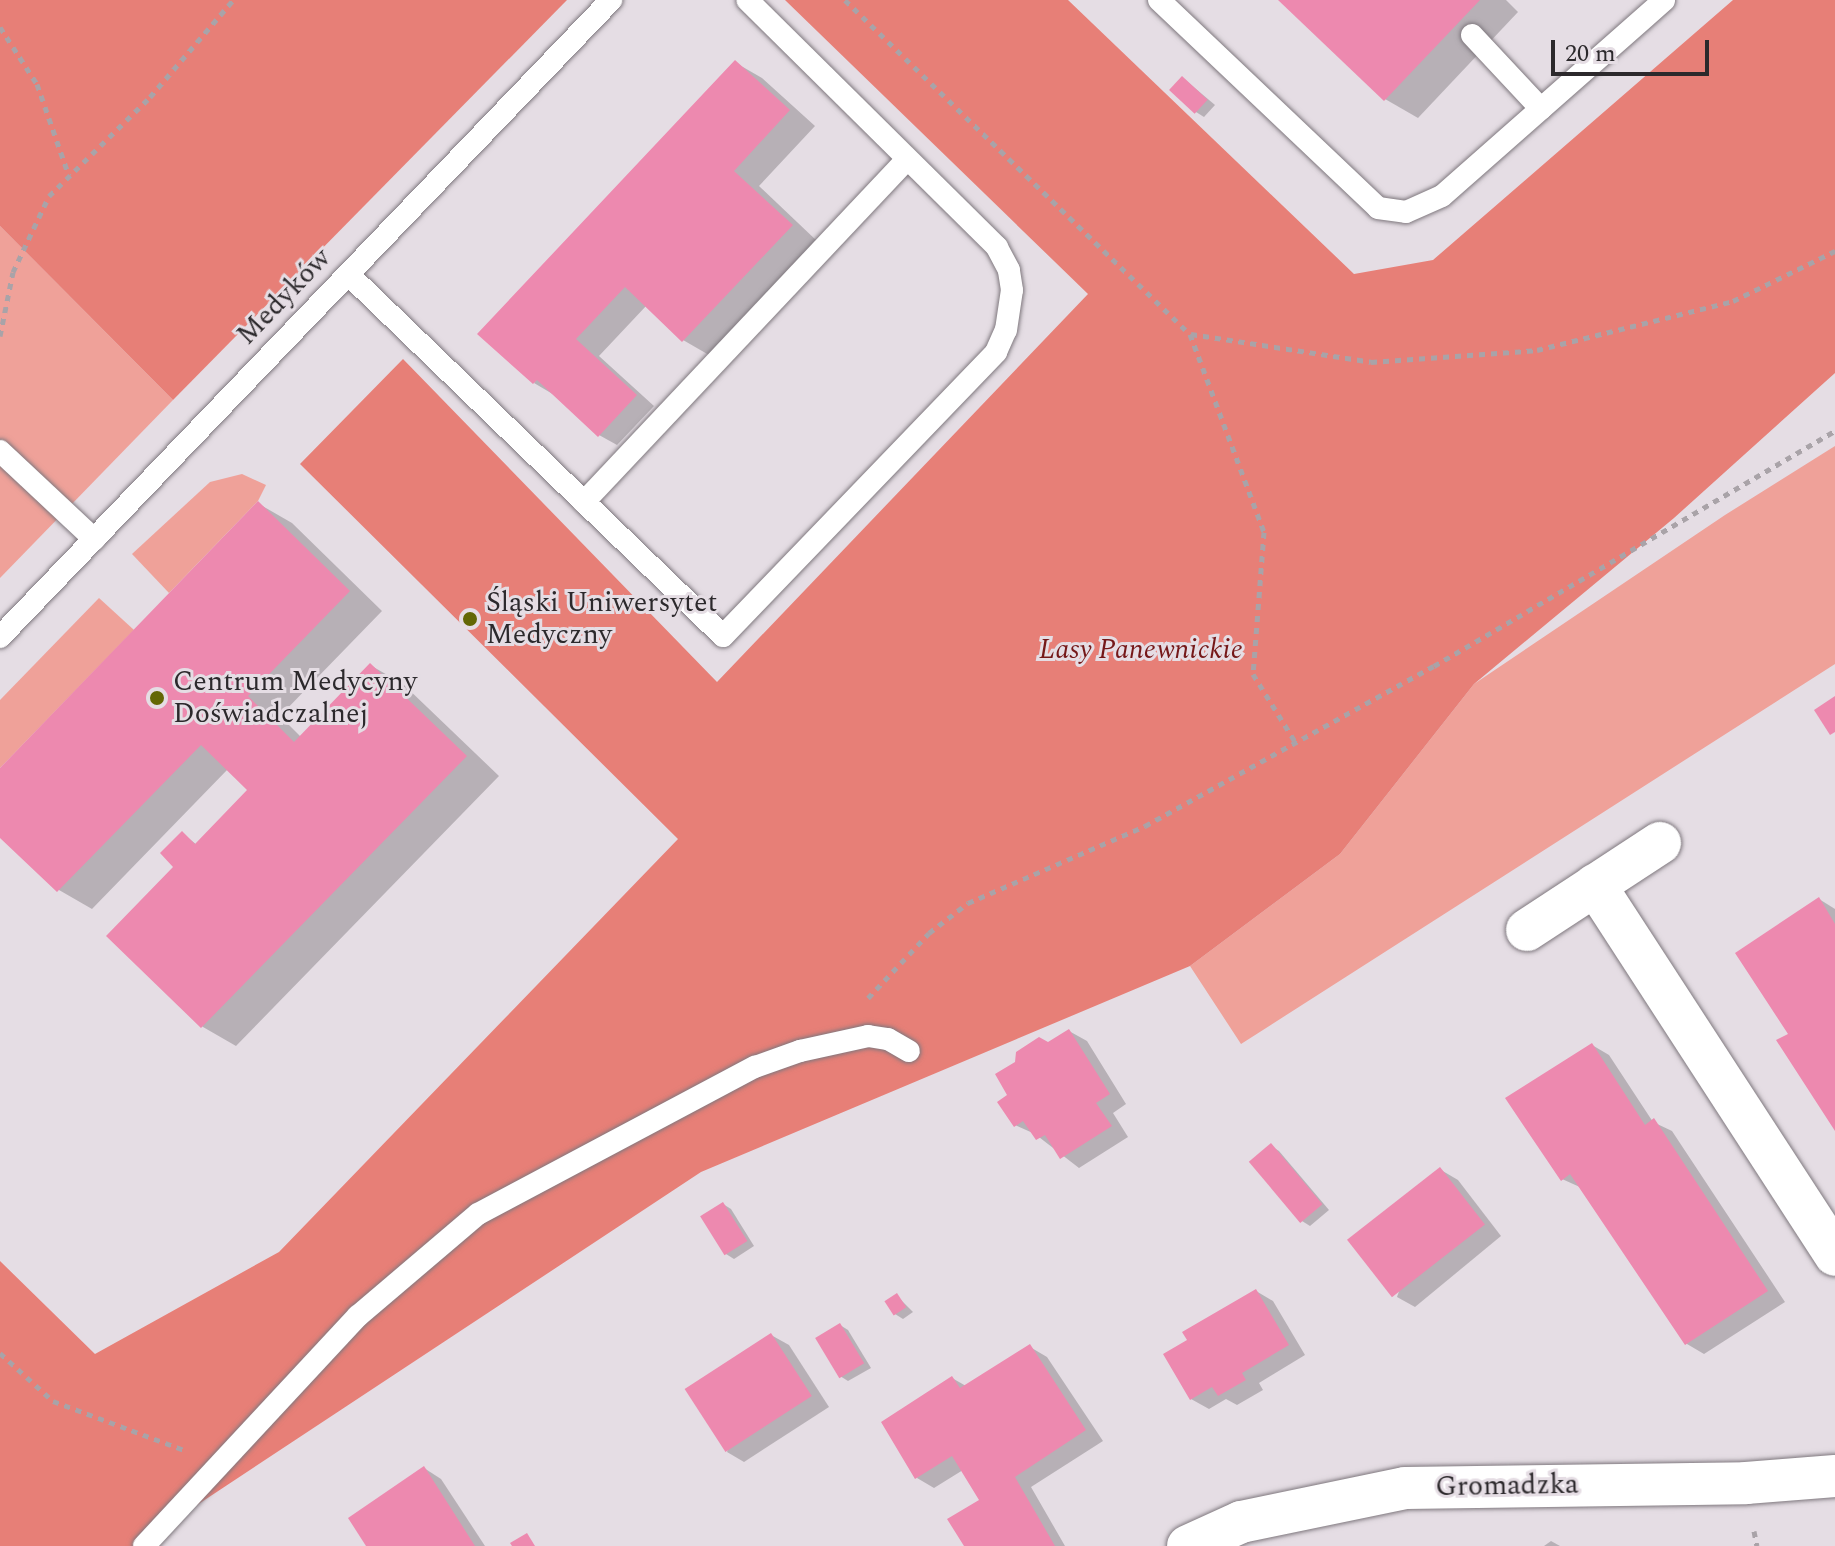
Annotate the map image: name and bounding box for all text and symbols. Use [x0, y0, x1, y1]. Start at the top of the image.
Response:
scale bar [1555, 24, 1713, 74]
text: 20 m [1565, 36, 1616, 72]
street label: Medyków [230, 242, 338, 352]
place label: Śląski Uniwersytet Medyczny [486, 586, 717, 652]
marker: Śląski Uniwersytet Medyczny [461, 610, 479, 628]
park label: Lasy Panewnickie [1039, 633, 1243, 667]
place label: Centrum Medycyny Doświadczalnej [173, 665, 417, 731]
marker: Centrum Medycyny Doświadczalnej [148, 689, 166, 707]
street label: Gromadzka [1435, 1468, 1579, 1504]

